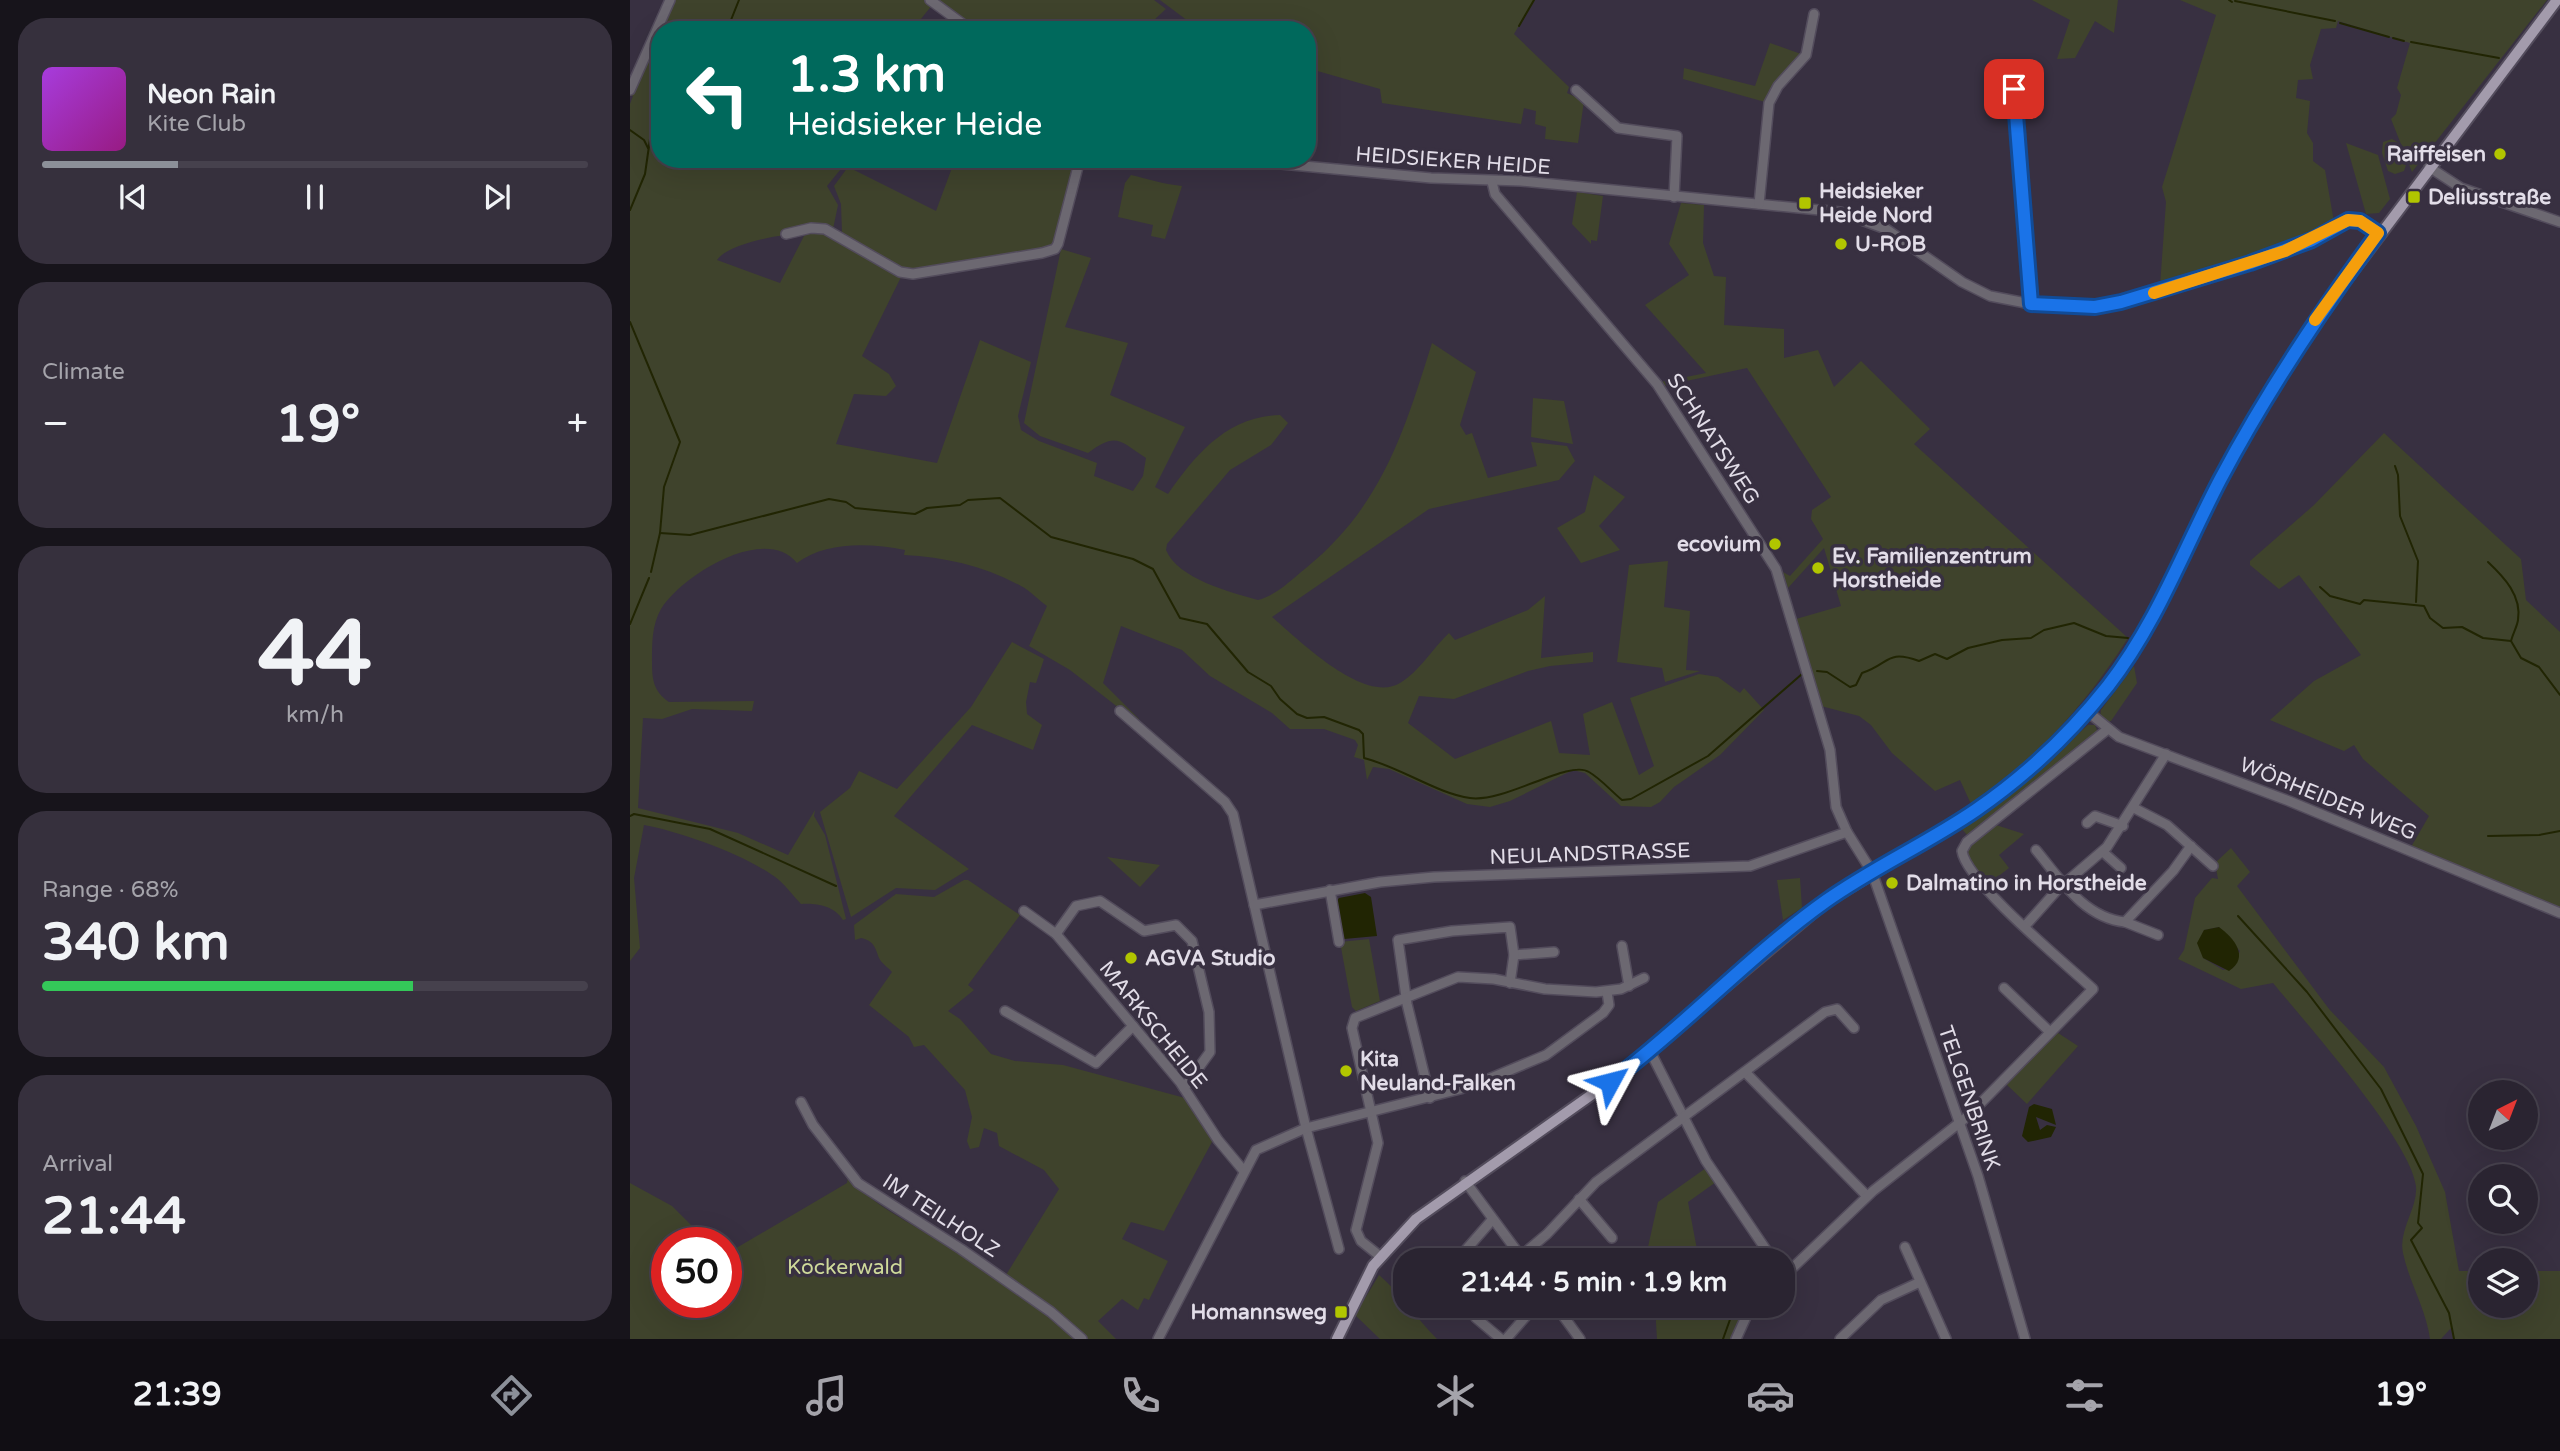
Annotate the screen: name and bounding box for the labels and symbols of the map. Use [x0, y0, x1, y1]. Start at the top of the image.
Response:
pin [1984, 59, 2044, 119]
street label: HEIDSIEKER HEIDE [1355, 142, 1551, 180]
place label: Raiffeisen [2387, 142, 2486, 167]
marker: Raiffeisen [2492, 146, 2508, 162]
place label: Heidsieker Heide Nord [1819, 179, 1933, 228]
place label: Deliusstraße [2428, 185, 2551, 210]
marker: Deliusstraße [2406, 189, 2422, 205]
marker: Heidsieker Heide Nord [1797, 195, 1813, 211]
place label: U-ROB [1855, 232, 1926, 257]
marker: U-ROB [1833, 236, 1849, 252]
street label: SCHNATSWEG [1661, 369, 1765, 509]
place label: ecovium [1677, 532, 1761, 557]
marker: ecovium [1767, 536, 1783, 552]
place label: Ev. Familienzentrum Horstheide [1832, 544, 2032, 593]
marker: Ev. Familienzentrum Horstheide [1810, 560, 1826, 576]
street label: WÖRHEIDER WEG [2236, 752, 2420, 846]
street label: NEULANDSTRASSE [1489, 838, 1691, 870]
place label: Dalmatino in Horstheide [1906, 871, 2147, 896]
marker: Dalmatino in Horstheide [1884, 875, 1900, 891]
place label: AGVA Studio [1145, 946, 1276, 971]
marker: AGVA Studio [1123, 950, 1139, 966]
street label: MARKSCHEIDE [1094, 956, 1212, 1094]
street label: TELGENBRINK [1933, 1023, 2005, 1173]
position arrow [1573, 1045, 1647, 1119]
place label: Kita Neuland-Falken [1360, 1047, 1516, 1096]
marker: Kita Neuland-Falken [1338, 1063, 1354, 1079]
north arrow [2468, 1080, 2538, 1150]
street label: IM TEILHOLZ [878, 1169, 1004, 1263]
speed limit sign: 50 [651, 1227, 742, 1318]
park label: Köckerwald [787, 1255, 903, 1280]
place label: Homannsweg [1190, 1300, 1327, 1325]
marker: Homannsweg [1333, 1304, 1349, 1320]

